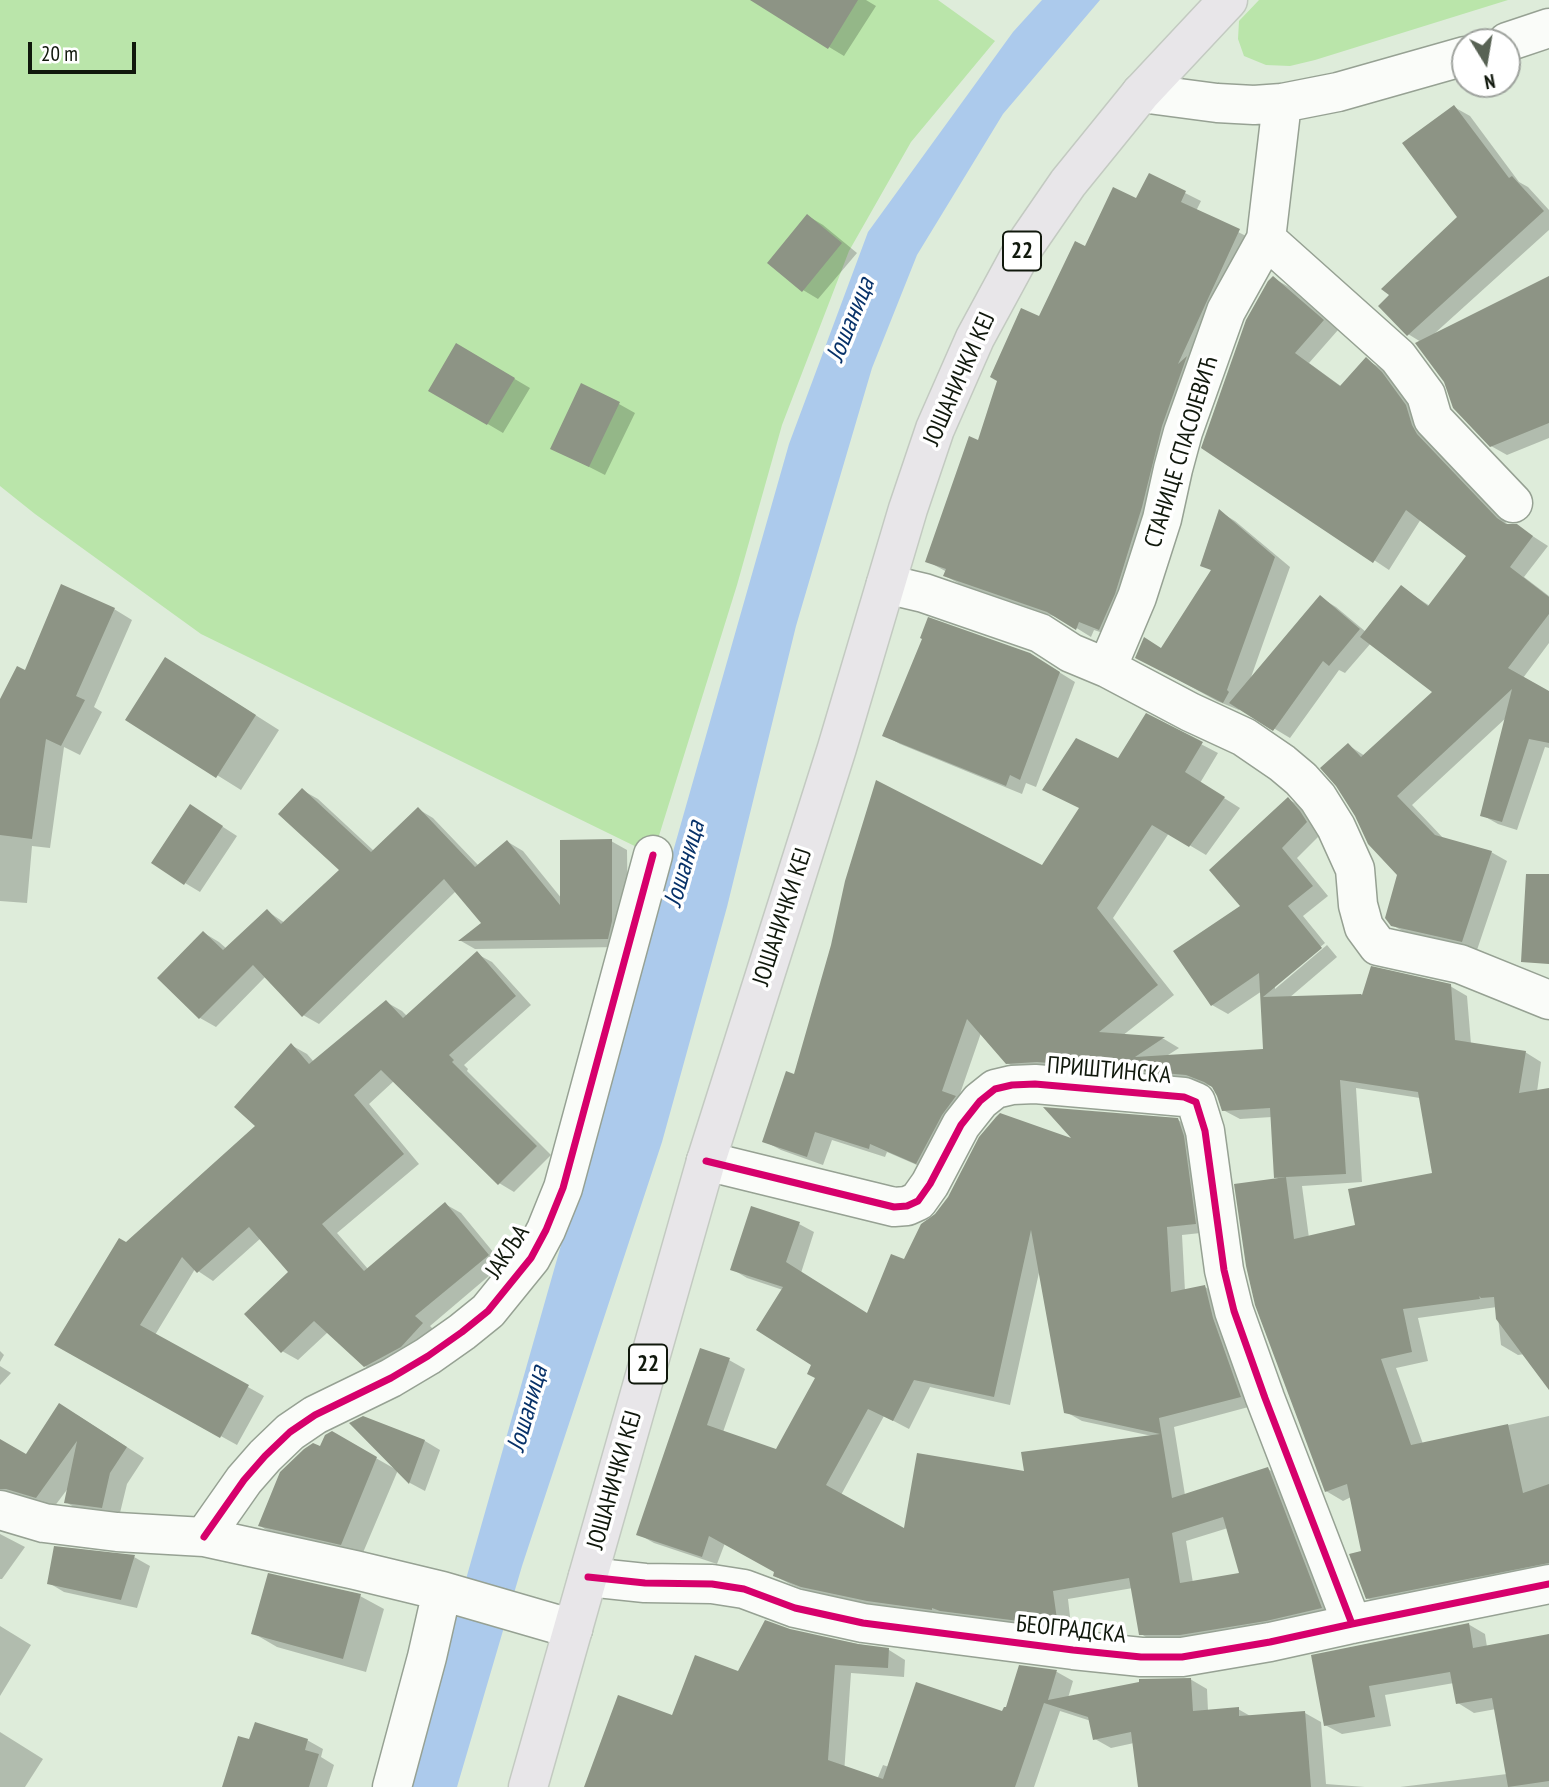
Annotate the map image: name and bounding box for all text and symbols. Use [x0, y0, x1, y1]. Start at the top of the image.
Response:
scale bar [32, 28, 140, 72]
north arrow [1451, 28, 1521, 98]
text: 20 m [41, 40, 78, 67]
text: N [1482, 69, 1497, 94]
road number: 22 [1003, 232, 1041, 270]
water label: Јошаница [820, 273, 882, 367]
street label: ЈОШАНИЧКИ КЕЈ [918, 308, 1002, 450]
street label: СТАНИЦЕ СПАСОЈЕВИЋ [1139, 353, 1225, 551]
water label: Јошаница [658, 817, 712, 911]
street label: ЈОШАНИЧКИ КЕЈ [747, 845, 819, 989]
street label: ПРИШТИНСКА [1046, 1051, 1172, 1091]
street label: ЈАКЉА [480, 1220, 536, 1284]
road number: 22 [629, 1344, 667, 1384]
water label: Јошаница [501, 1362, 555, 1456]
street label: ЈОШАНИЧКИ КЕЈ [582, 1408, 648, 1552]
street label: БЕОГРАДСКА [1015, 1610, 1127, 1650]

